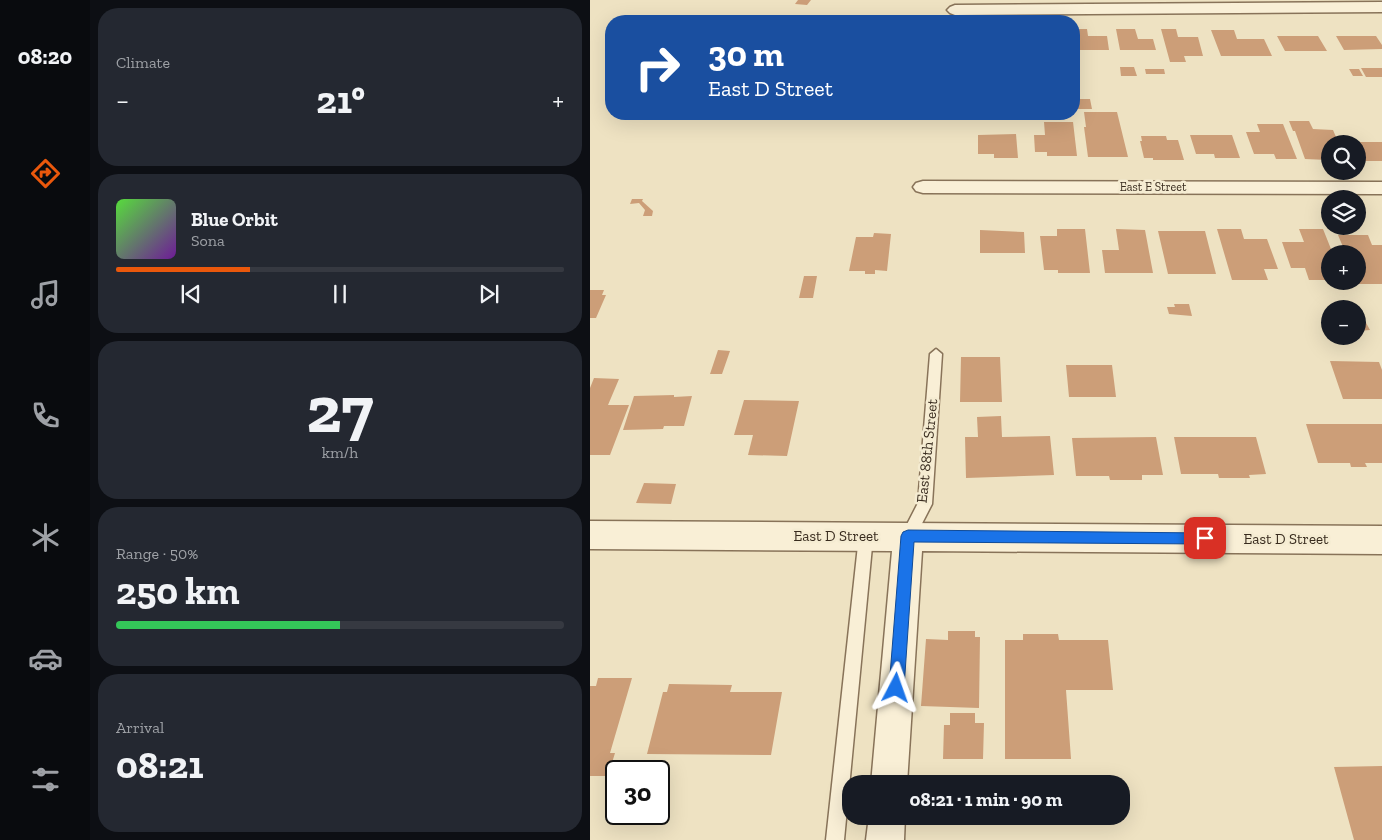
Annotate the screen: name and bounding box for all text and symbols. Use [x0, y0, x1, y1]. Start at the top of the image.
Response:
text: 30 m [708, 33, 784, 75]
icon: right [625, 35, 690, 100]
text: 08:20 [18, 43, 72, 70]
text: Climate [116, 53, 170, 72]
text: East D Street [708, 75, 833, 102]
text: 21° [316, 77, 365, 123]
text: − [116, 84, 129, 117]
text: + [552, 84, 564, 117]
map controls [1321, 135, 1366, 345]
button: search [1321, 135, 1366, 180]
icon: directions [28, 156, 63, 191]
street label: East E Street [1120, 180, 1187, 194]
button: layers [1321, 190, 1366, 235]
text: Blue Orbit [191, 208, 278, 231]
text: Sona [191, 231, 225, 250]
button: + [1321, 245, 1366, 290]
icon: music [28, 277, 63, 312]
icon: previous [177, 280, 205, 308]
icon: pause [326, 280, 354, 308]
icon: next [475, 280, 503, 308]
button: − [1321, 300, 1366, 345]
text: 27 [306, 371, 374, 449]
icon: phone [28, 398, 63, 433]
street label: East 88th Street [913, 398, 941, 504]
text: km/h [322, 443, 358, 462]
pin [1184, 517, 1226, 559]
icon: climate [28, 520, 63, 555]
icon: arrive [1191, 524, 1219, 552]
street label: East D Street [793, 527, 879, 545]
street label: East D Street [1243, 530, 1329, 548]
text: Range · 50% [116, 544, 198, 563]
text: 250 km [116, 568, 240, 614]
icon: car [28, 641, 63, 676]
position arrow [869, 661, 921, 713]
text: Arrival [116, 718, 164, 737]
text: 08:21 [116, 742, 204, 788]
speed limit sign: 30 [605, 760, 670, 825]
icon: filters [28, 762, 63, 797]
text: 08:21 · 1 min · 90 m [910, 788, 1062, 811]

